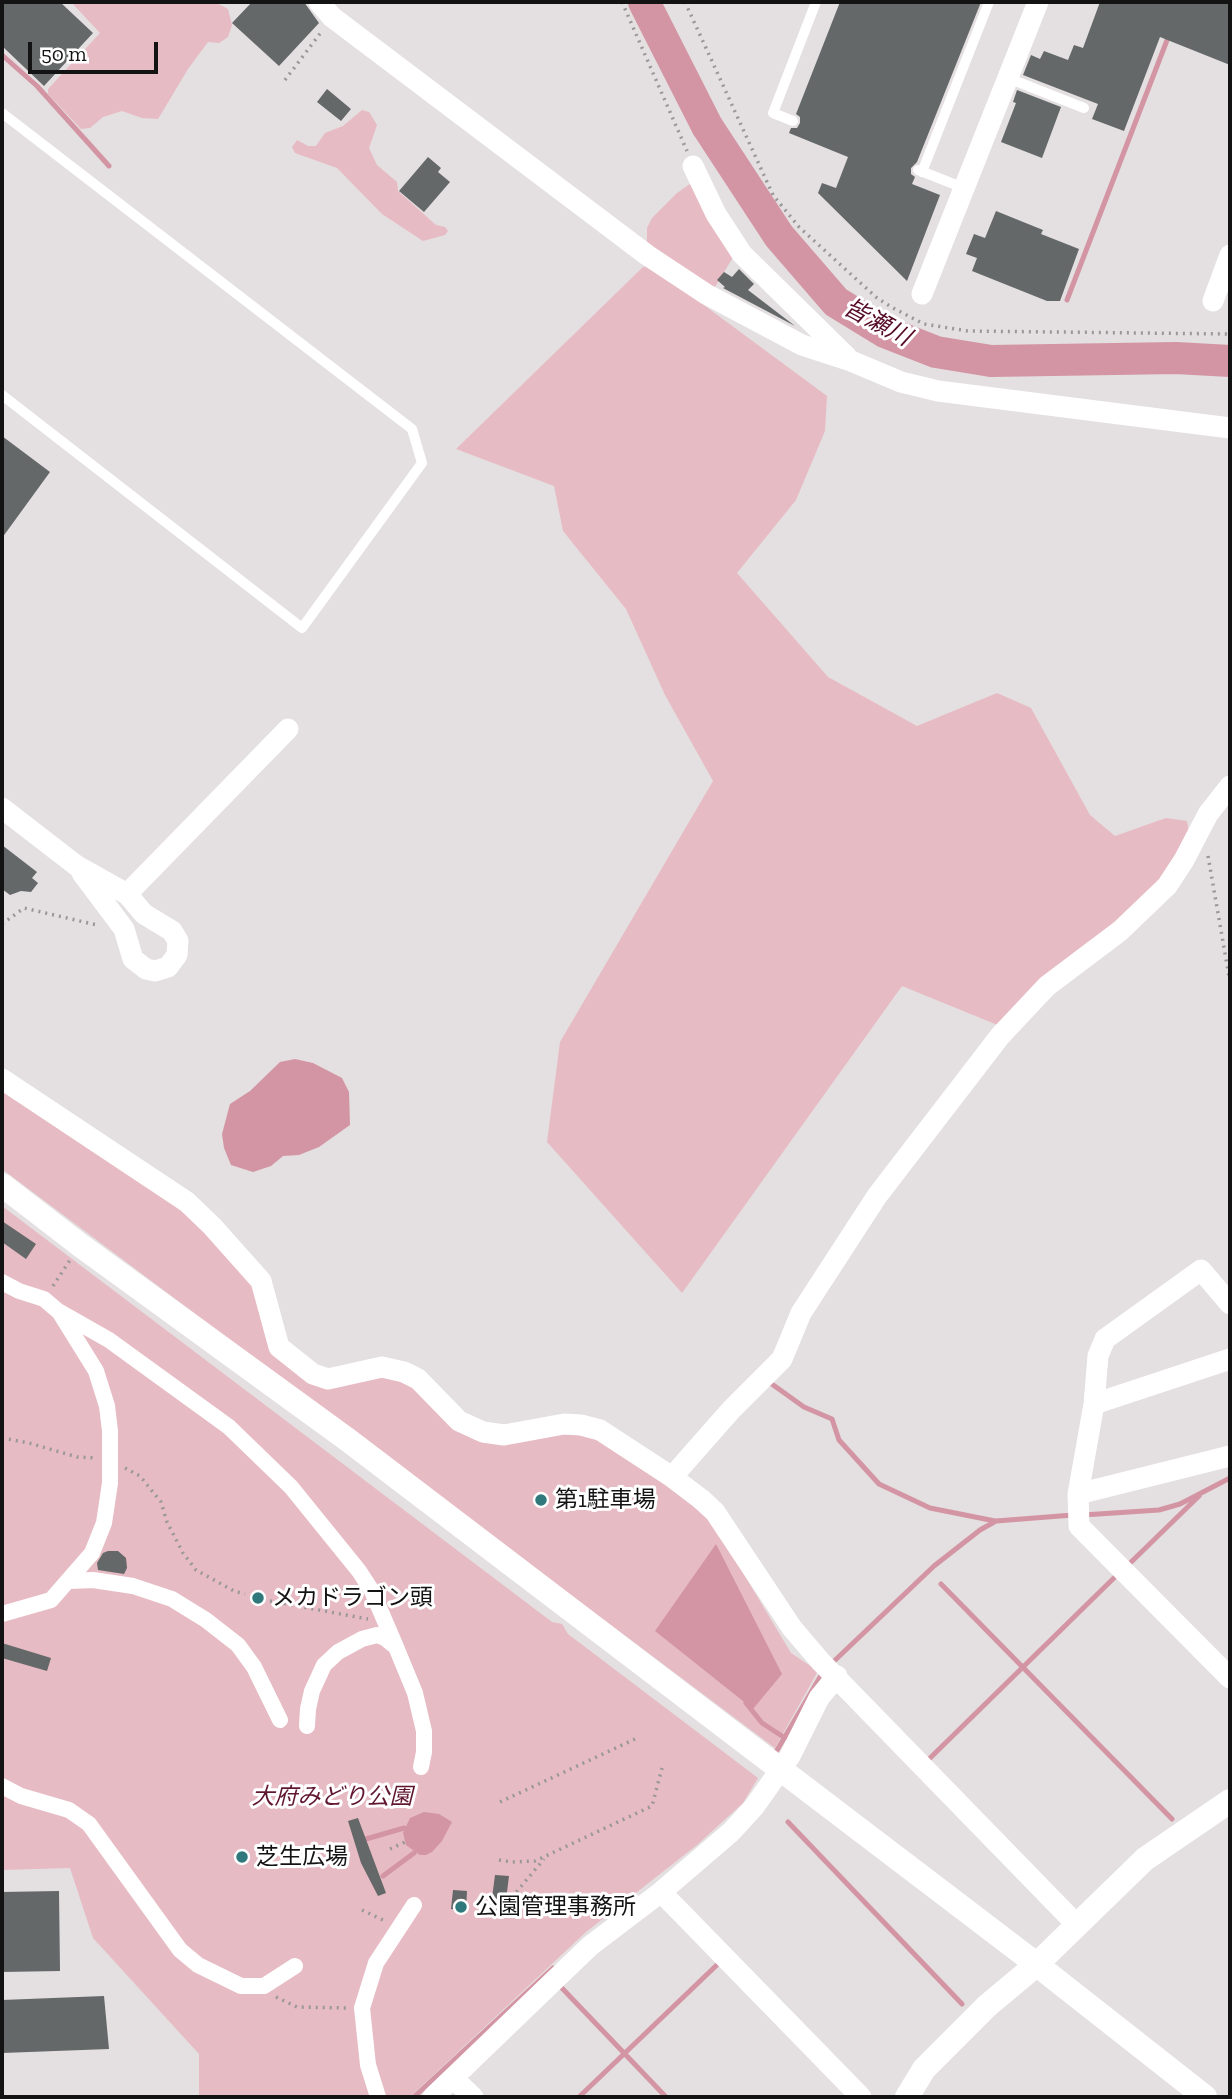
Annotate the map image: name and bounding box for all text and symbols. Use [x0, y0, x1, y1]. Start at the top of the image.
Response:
scale bar [32, 28, 161, 72]
text: 50 m [41, 41, 87, 66]
water label: 皆瀬川 [838, 293, 916, 353]
place label: 第1駐車場 [555, 1486, 656, 1514]
marker: 第1駐車場 [533, 1492, 549, 1508]
place label: メカドラゴン頭 [272, 1584, 433, 1612]
marker: メカドラゴン頭 [250, 1590, 266, 1606]
park label: 大府みどり公園 [252, 1783, 412, 1811]
place label: 芝生広場 [256, 1843, 348, 1871]
marker: 芝生広場 [234, 1849, 250, 1865]
place label: 公園管理事務所 [475, 1893, 636, 1921]
marker: 公園管理事務所 [453, 1899, 469, 1915]

